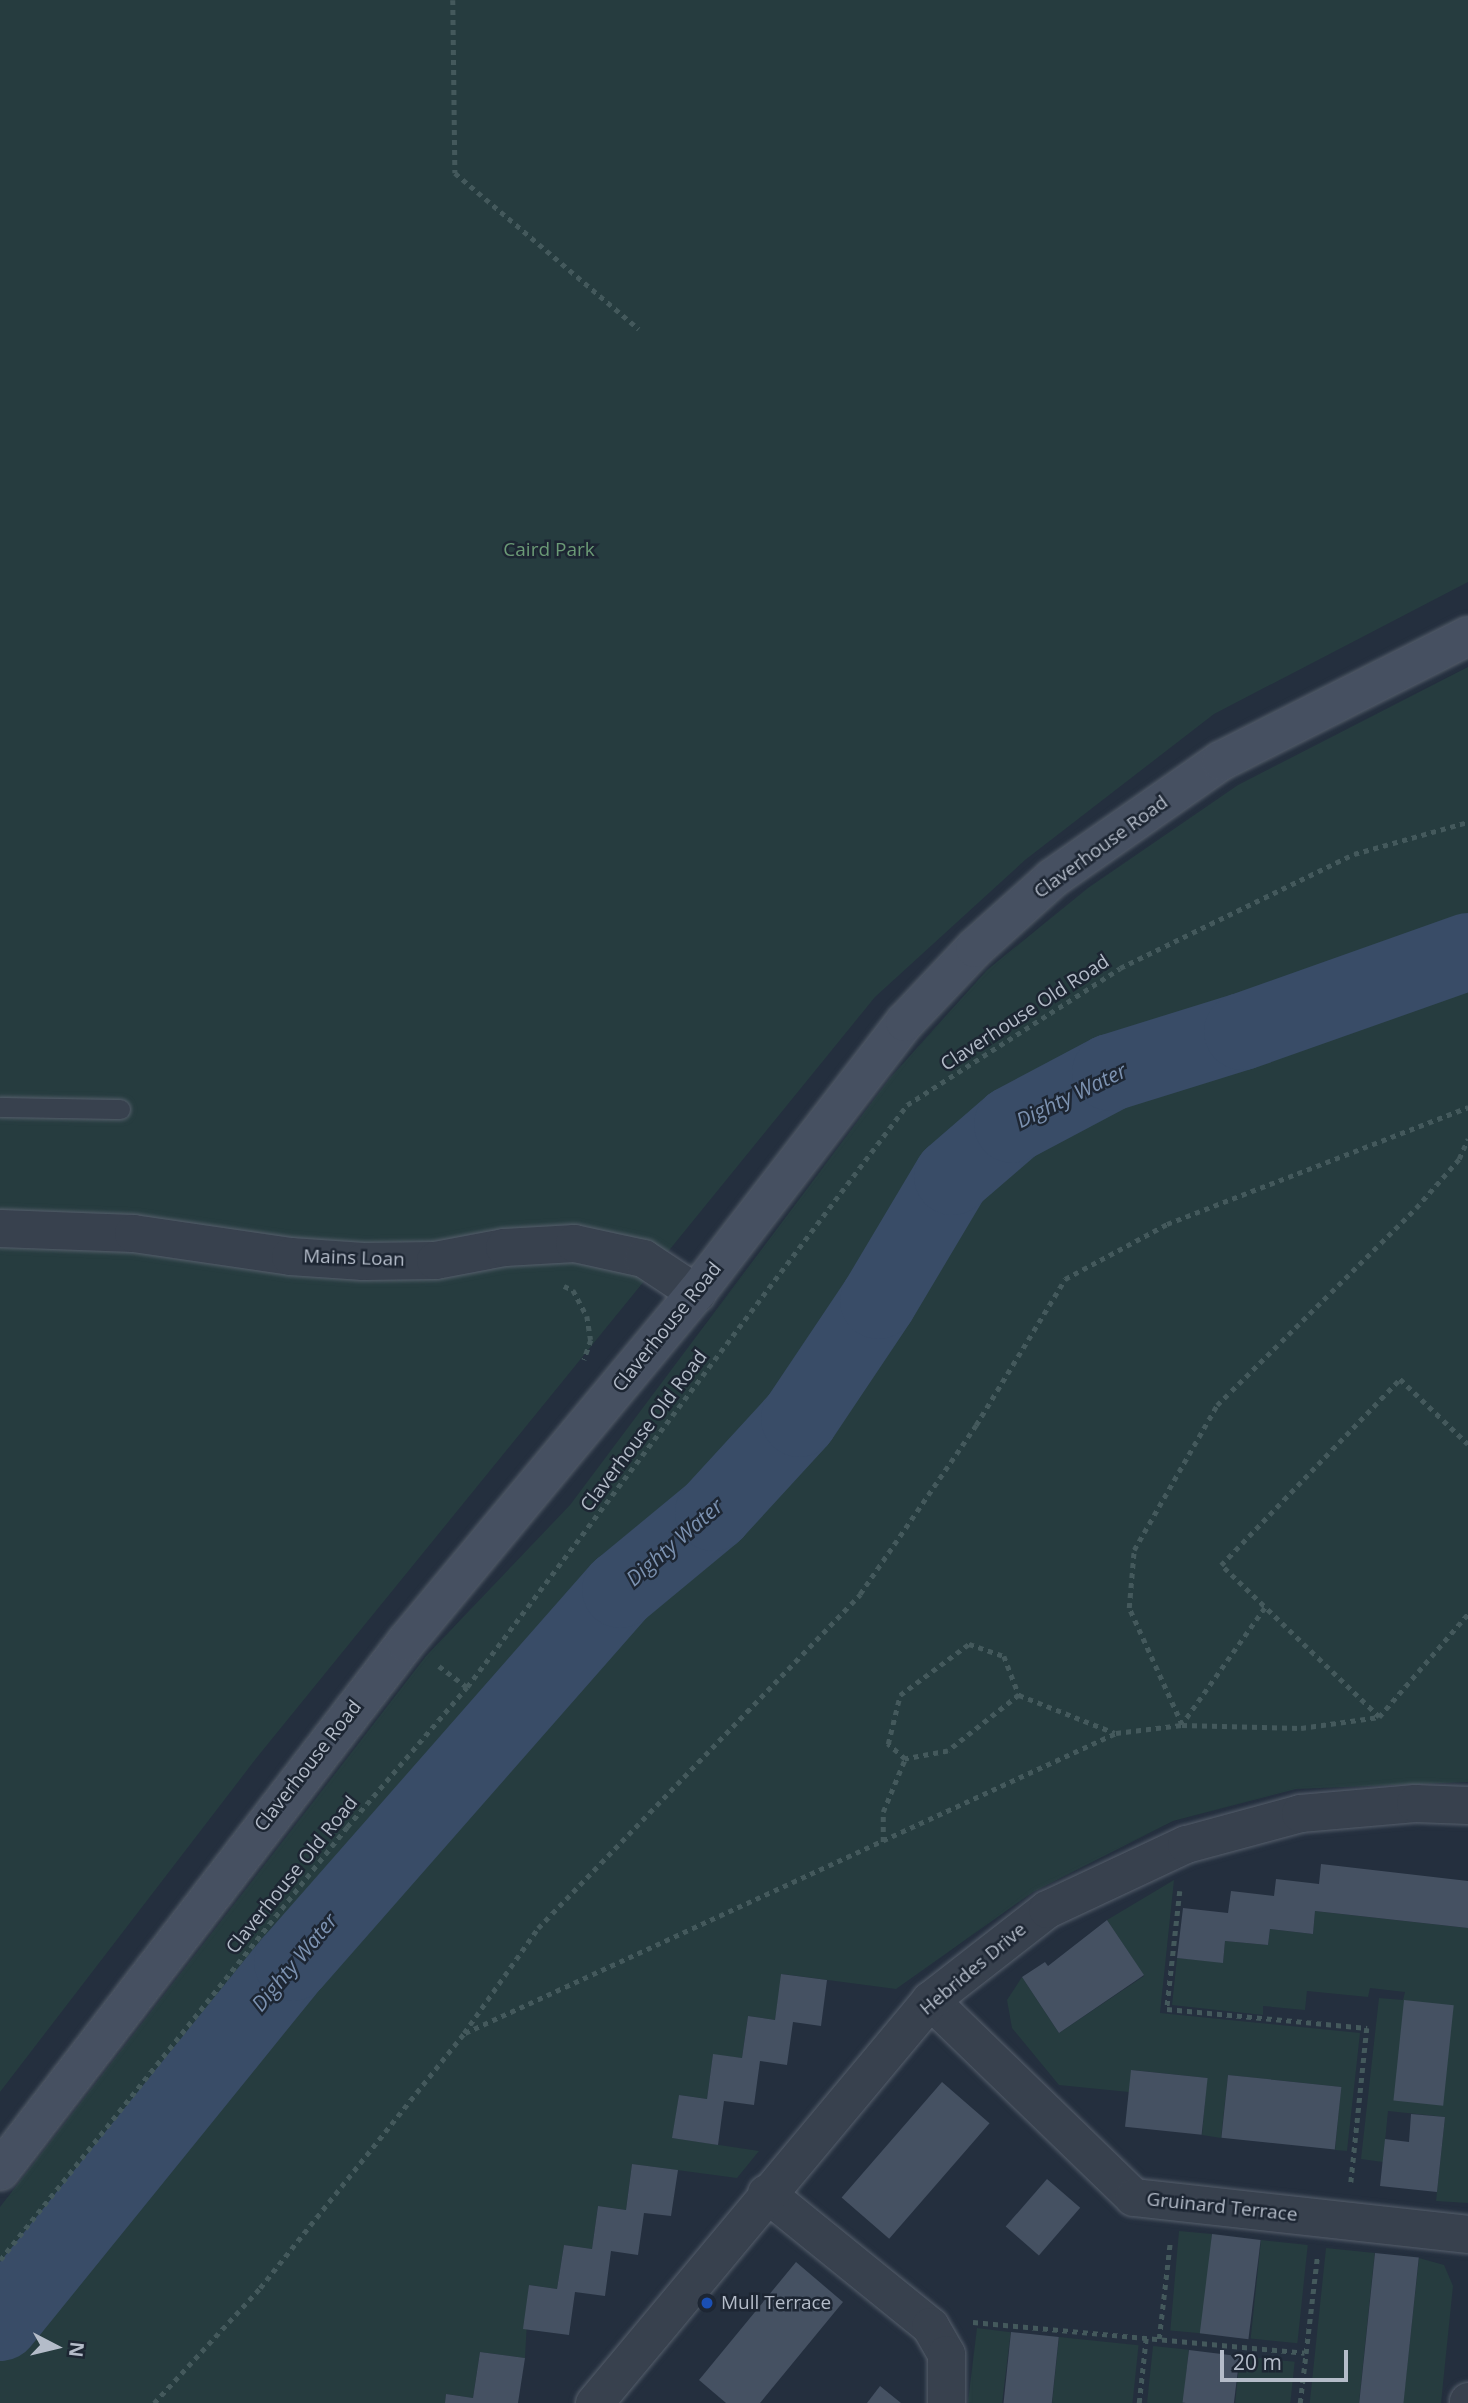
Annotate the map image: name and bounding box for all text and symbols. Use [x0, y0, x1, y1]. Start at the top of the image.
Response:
park label: Caird Park [503, 539, 595, 561]
street label: Claverhouse Road [1030, 791, 1172, 903]
street label: Claverhouse Old Road [937, 950, 1113, 1076]
water label: Dighty Water [1012, 1057, 1130, 1133]
street label: Mains Loan [303, 1245, 405, 1271]
street label: Claverhouse Road [608, 1258, 726, 1396]
street label: Claverhouse Old Road [576, 1346, 712, 1516]
water label: Dighty Water [621, 1493, 727, 1591]
street label: Claverhouse Road [250, 1696, 366, 1836]
street label: Claverhouse Old Road [221, 1792, 363, 1958]
water label: Dighty Water [246, 1908, 342, 2016]
street label: Hebrides Drive [915, 1918, 1031, 2020]
street label: Gruinard Terrace [1145, 2188, 1299, 2226]
place label: Mull Terrace [721, 2292, 831, 2314]
marker: Mull Terrace [699, 2295, 715, 2311]
north arrow [21, 2312, 91, 2382]
scale bar [1223, 2336, 1351, 2380]
text: N [63, 2340, 91, 2359]
text: 20 m [1233, 2348, 1282, 2376]

